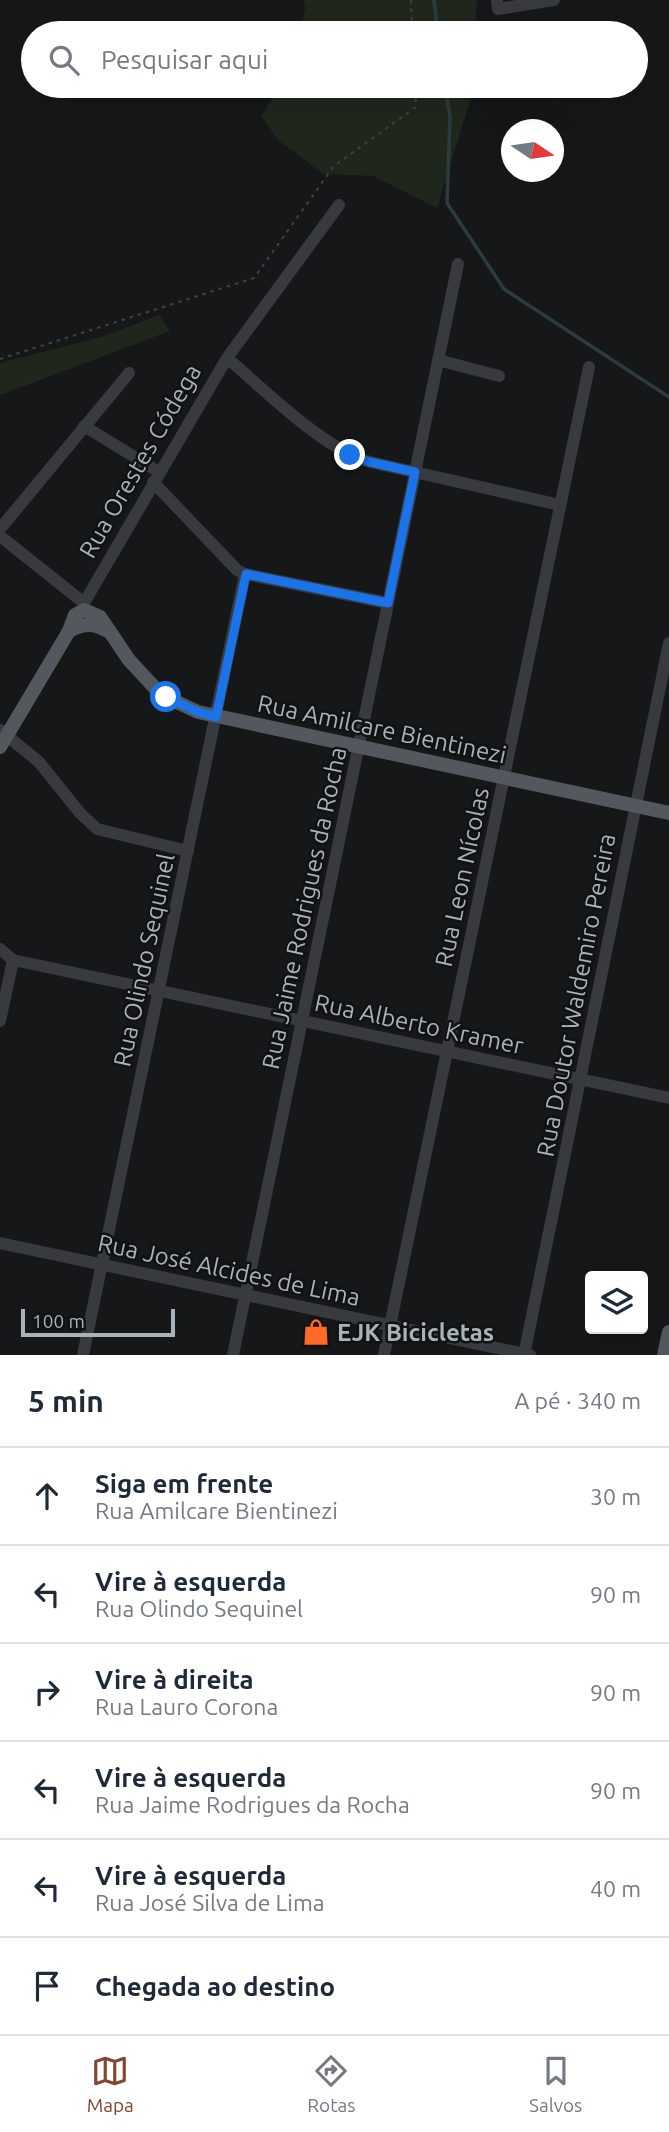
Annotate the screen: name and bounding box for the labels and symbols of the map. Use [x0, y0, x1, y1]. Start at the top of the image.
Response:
north arrow [501, 119, 564, 182]
street label: Rua Orestes Códega [74, 360, 206, 562]
route end [334, 439, 365, 470]
route start [150, 681, 181, 712]
street label: Rua Amilcare Bientinezi [255, 689, 509, 769]
street label: Rua Jaime Rodrigues da Rocha [257, 745, 351, 1071]
street label: Rua Leon Nícolas [430, 785, 494, 969]
street label: Rua Doutor Waldemiro Pereira [531, 831, 621, 1159]
street label: Rua Olindo Sequinel [108, 851, 180, 1069]
street label: Rua Alberto Kramer [312, 989, 526, 1059]
street label: Rua José Alcides de Lima [95, 1229, 363, 1311]
scale bar [21, 1306, 175, 1338]
shop icon: EJK Bicicletas [301, 1317, 331, 1347]
place label: EJK Bicicletas [337, 1319, 494, 1346]

